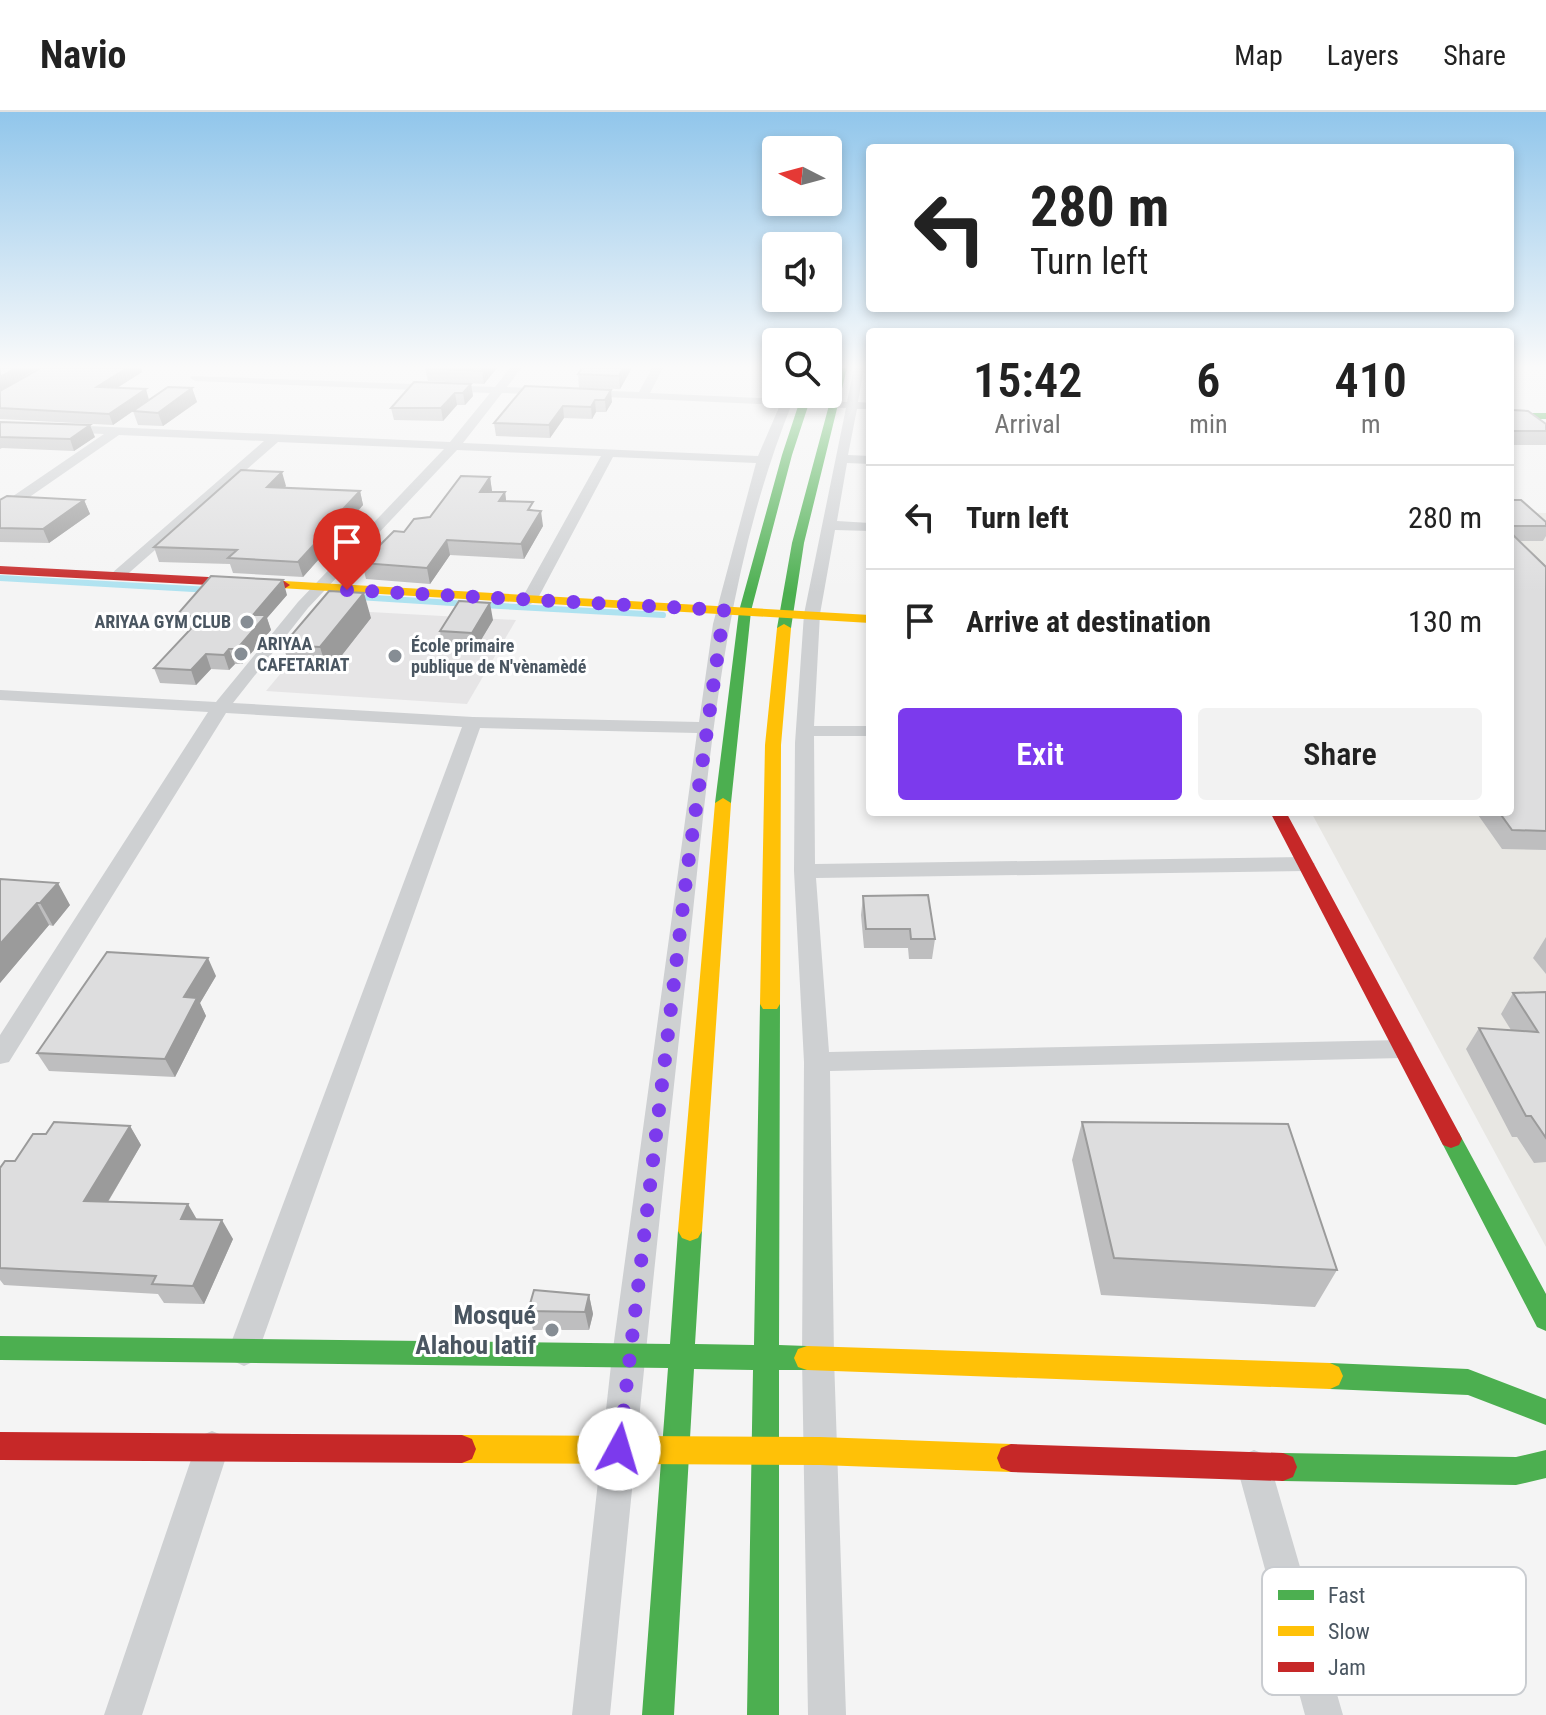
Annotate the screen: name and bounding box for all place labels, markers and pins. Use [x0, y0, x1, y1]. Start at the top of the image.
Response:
pin [313, 508, 381, 590]
place label: ARIYAA GYM CLUB [94, 611, 231, 632]
marker: ARIYAA GYM CLUB [238, 613, 256, 631]
place label: ARIYAA CAFETARIAT [257, 633, 350, 675]
place label: École primaire publique de N'vènamèdé [411, 635, 587, 677]
marker: ARIYAA CAFETARIAT [232, 645, 250, 663]
marker: École primaire publique de N'vènamèdé [386, 647, 404, 665]
place label: Mosqué Alahou latif [415, 1300, 536, 1360]
marker: Mosqué Alahou latif [543, 1321, 561, 1339]

